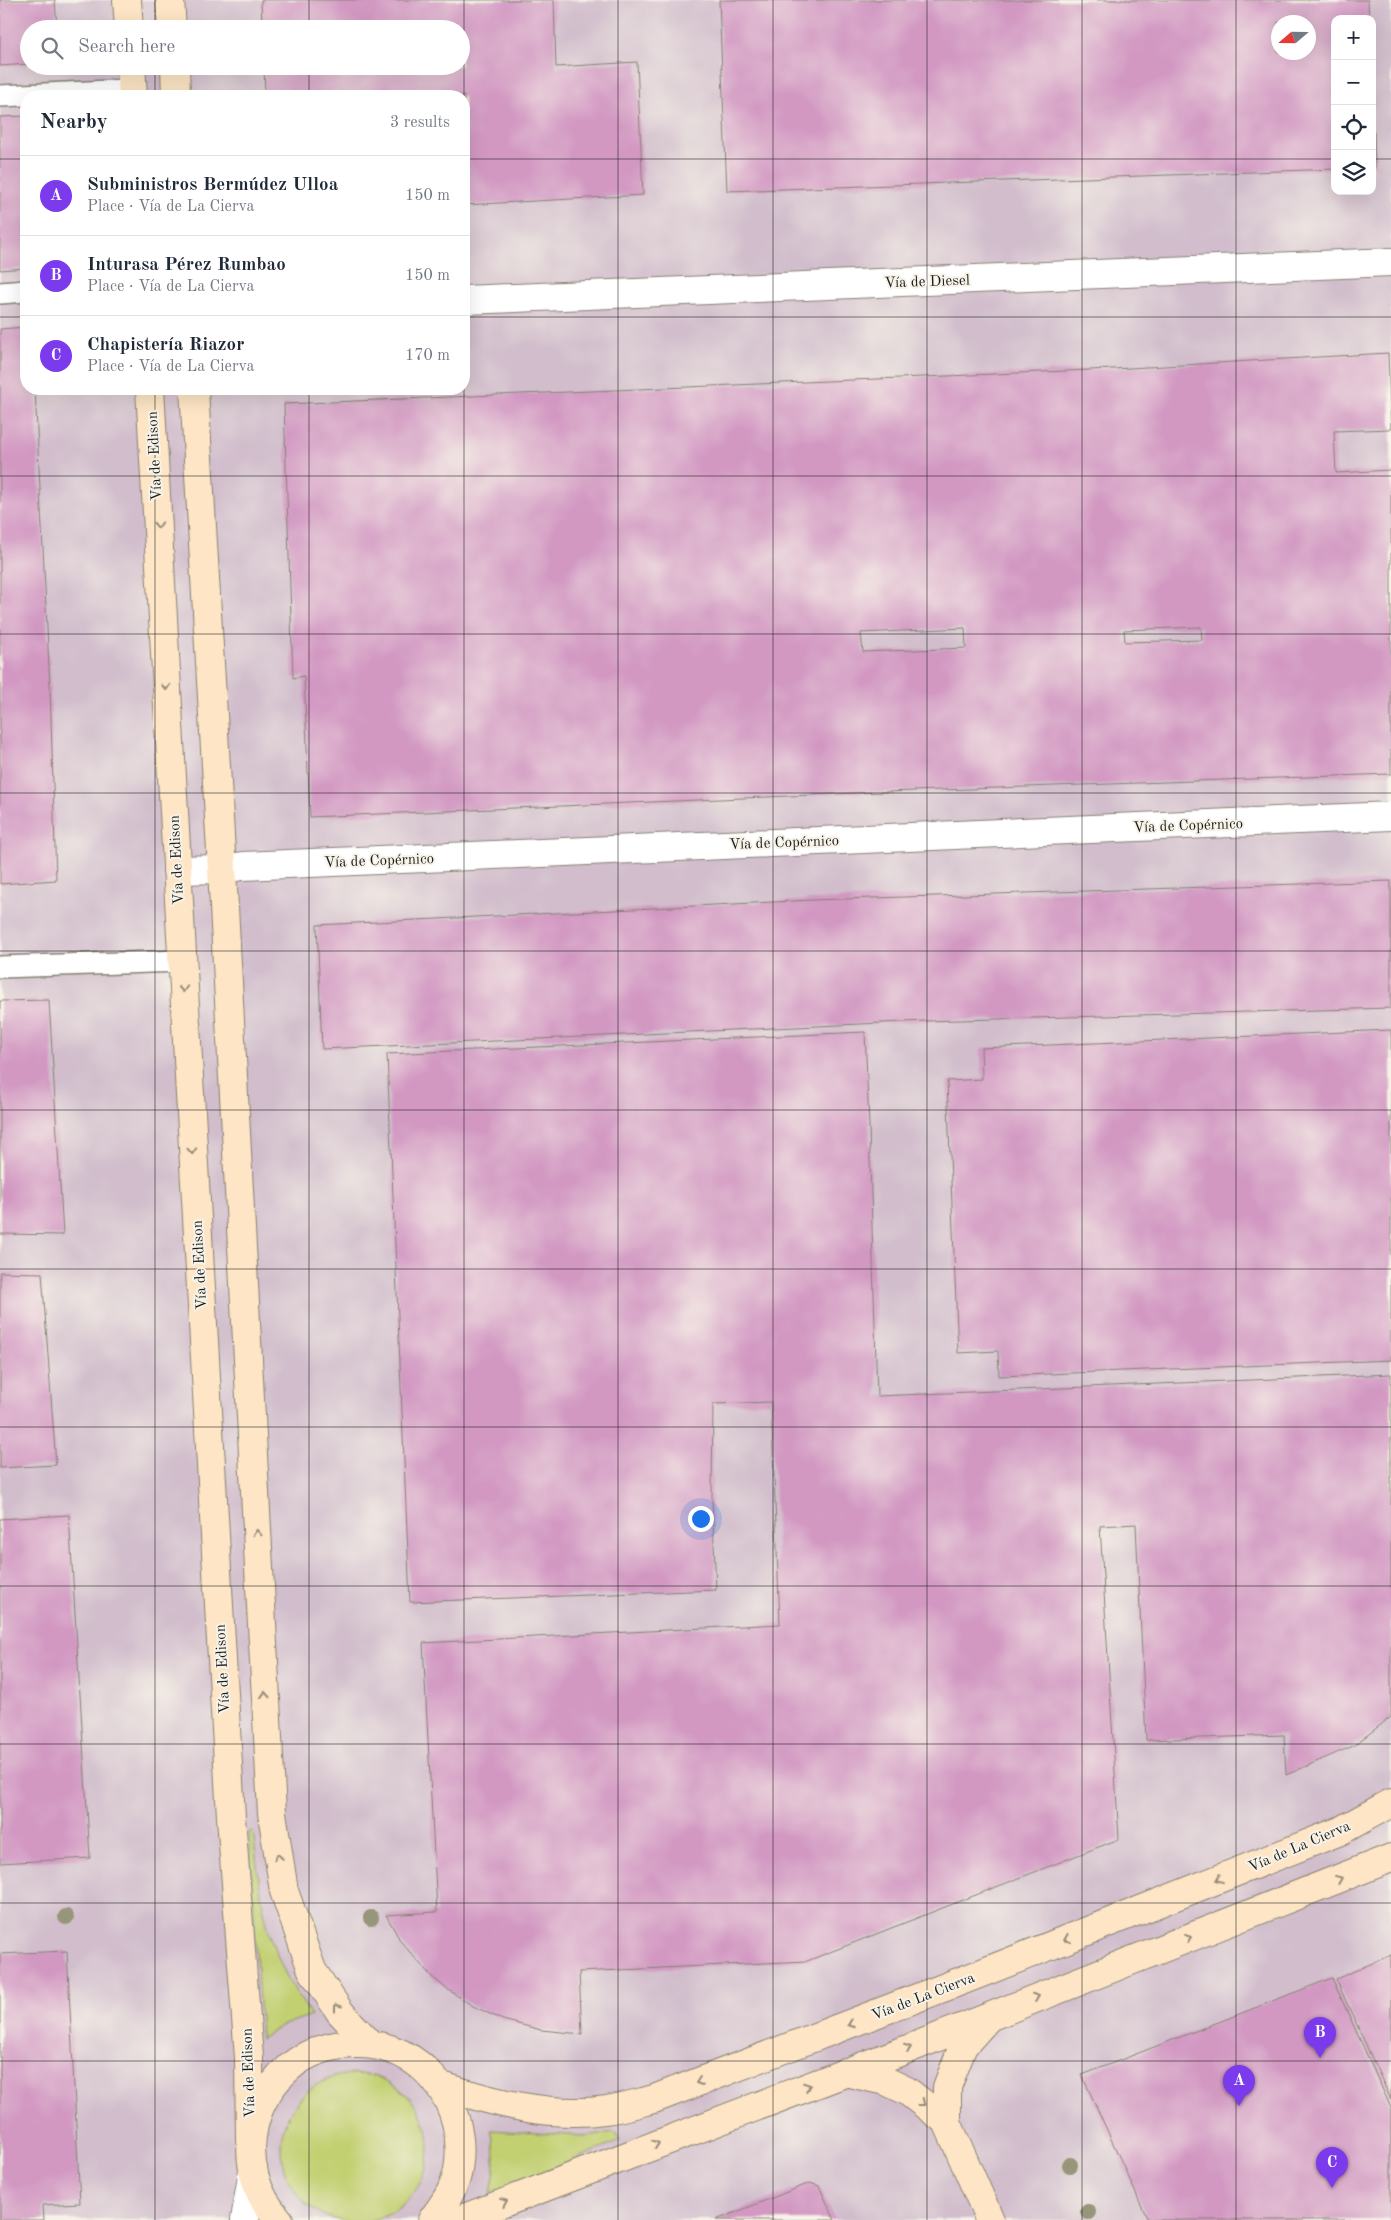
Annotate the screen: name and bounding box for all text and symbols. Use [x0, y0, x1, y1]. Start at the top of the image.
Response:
north arrow [1271, 15, 1316, 60]
map controls [1331, 15, 1376, 195]
button: + [1331, 15, 1376, 60]
search box [20, 20, 470, 75]
icon: search [38, 34, 66, 62]
text: Search here [78, 38, 175, 57]
button: − [1331, 60, 1376, 105]
button: locate [1331, 105, 1376, 150]
text: Nearby [40, 112, 108, 133]
text: 3 results [390, 115, 450, 131]
button: layers [1331, 150, 1376, 195]
text: Subministros Bermúdez Ulloa [87, 176, 338, 195]
text: A [50, 188, 62, 204]
text: 150 m [405, 188, 450, 204]
text: Place · Vía de La Cierva [87, 199, 254, 215]
text: Inturasa Pérez Rumbao [87, 256, 286, 275]
text: B [50, 268, 62, 284]
text: 150 m [405, 268, 450, 284]
street label: Vía de Diesel [884, 274, 970, 291]
text: Place · Vía de La Cierva [87, 279, 254, 295]
text: Chapistería Riazor [87, 336, 244, 355]
text: C [51, 348, 61, 364]
text: 170 m [405, 348, 450, 364]
text: Place · Vía de La Cierva [87, 359, 254, 375]
street label: Vía de Edison [146, 411, 165, 501]
one-way arrow [152, 521, 163, 529]
one-way arrow [161, 683, 172, 691]
street label: Vía de Edison [168, 815, 187, 905]
street label: Vía de Copérnico [1133, 817, 1243, 836]
street label: Vía de Copérnico [729, 834, 839, 853]
street label: Vía de Copérnico [324, 852, 434, 871]
one-way arrow [177, 985, 188, 993]
one-way arrow [187, 1148, 198, 1156]
street label: Vía de Edison [191, 1220, 210, 1310]
your location [688, 1506, 714, 1532]
one-way arrow [251, 1529, 262, 1537]
street label: Vía de Edison [214, 1624, 233, 1714]
one-way arrow [260, 1691, 271, 1699]
street label: Vía de La Cierva [1246, 1819, 1353, 1876]
one-way arrow [274, 1853, 284, 1862]
one-way arrow [1215, 1874, 1223, 1884]
one-way arrow [1334, 1875, 1343, 1885]
one-way arrow [1064, 1934, 1072, 1944]
one-way arrow [1183, 1934, 1192, 1944]
street label: Vía de La Cierva [870, 1971, 978, 2024]
one-way arrow [1032, 1993, 1040, 2003]
one-way arrow [334, 2003, 343, 2012]
pin: B [1304, 2017, 1336, 2058]
one-way arrow [847, 2018, 856, 2029]
street label: Vía de Edison [240, 2028, 259, 2118]
one-way arrow [903, 2044, 911, 2054]
pin: A [1223, 2065, 1255, 2106]
one-way arrow [696, 2076, 704, 2086]
one-way arrow [803, 2082, 811, 2092]
one-way arrow [916, 2097, 925, 2105]
one-way arrow [651, 2139, 659, 2149]
pin: C [1316, 2147, 1348, 2188]
one-way arrow [499, 2197, 508, 2208]

